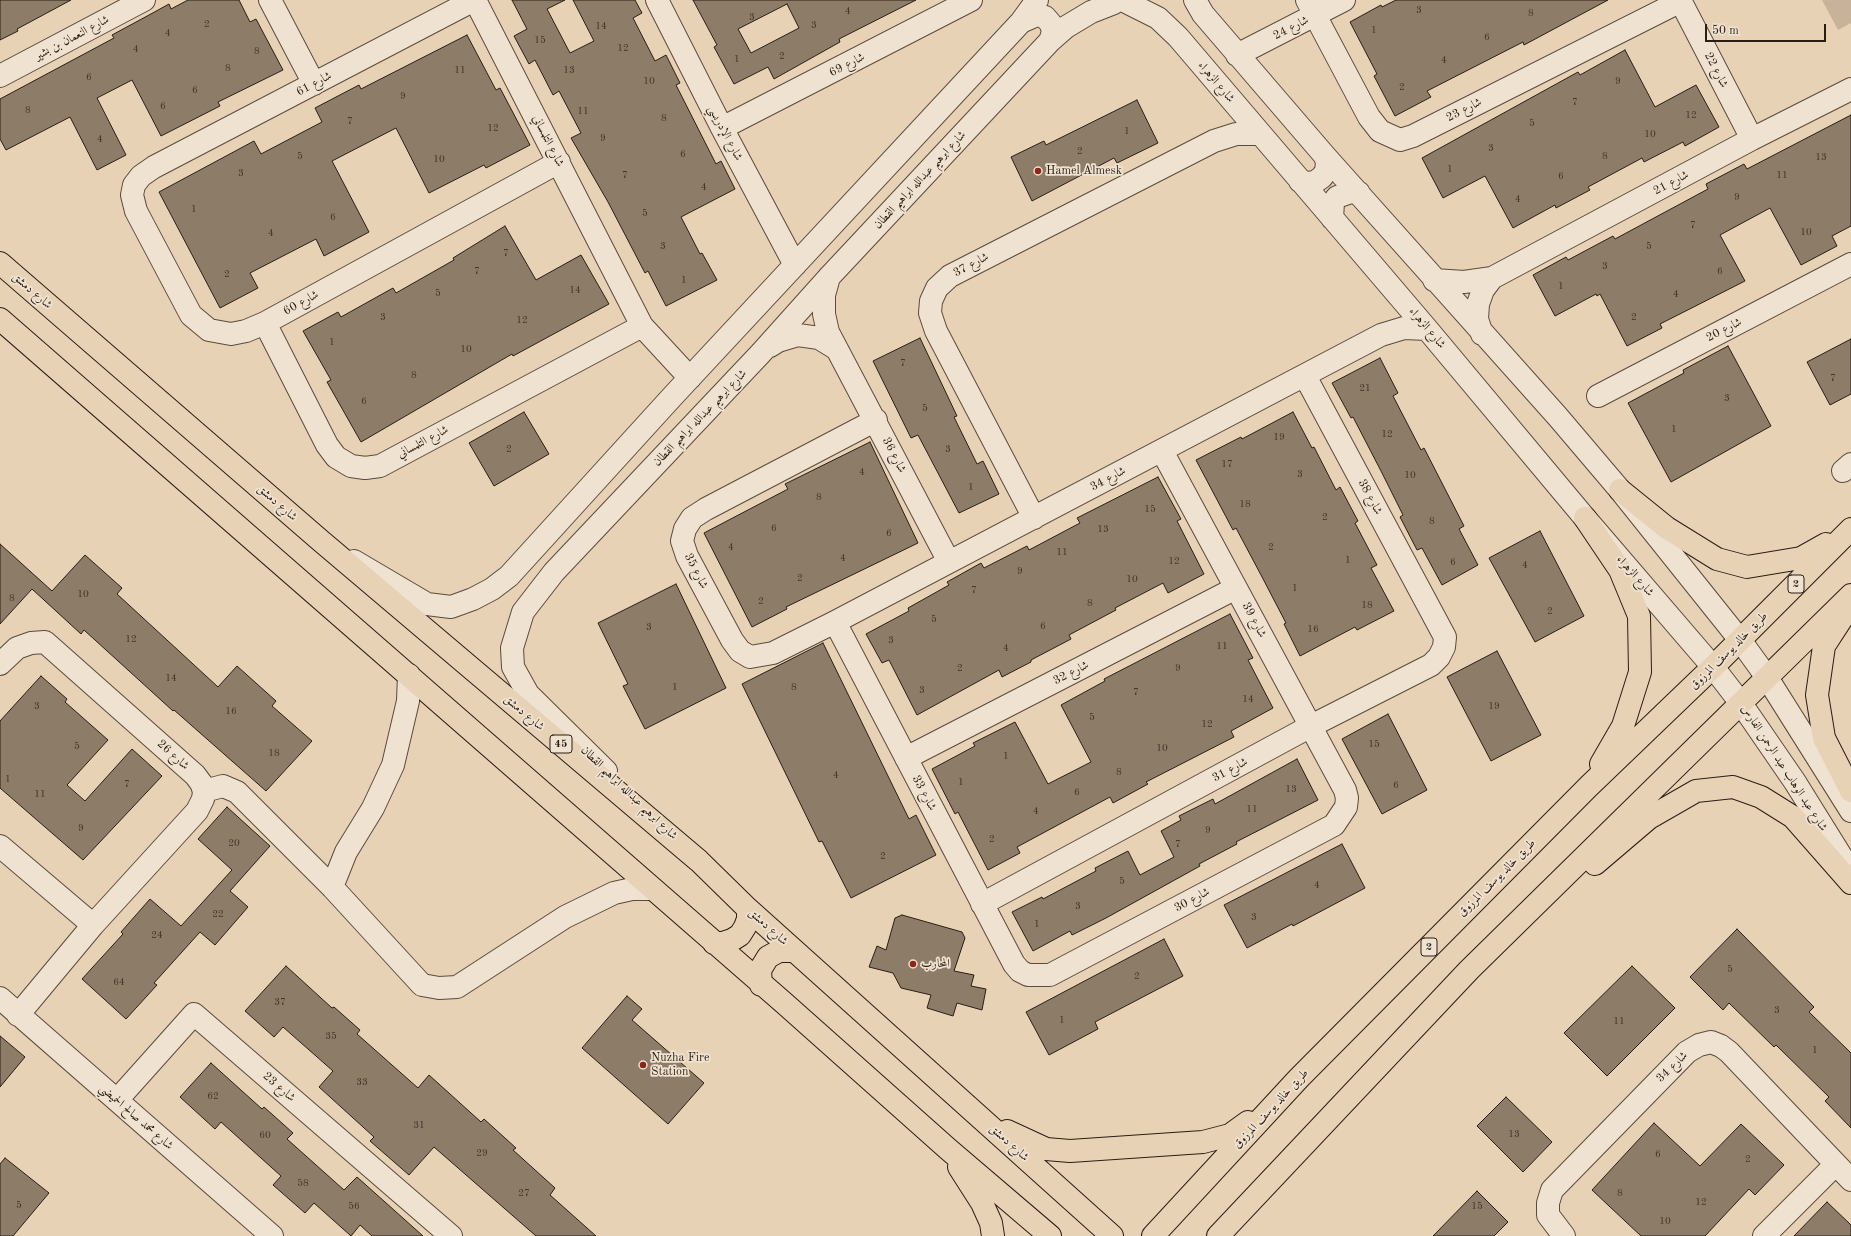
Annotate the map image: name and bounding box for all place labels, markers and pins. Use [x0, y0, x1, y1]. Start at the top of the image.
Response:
place label: Hamel Almesk [1046, 164, 1122, 178]
marker: Hamel Almesk [1033, 166, 1043, 176]
place label: المحارب [921, 957, 950, 971]
marker: المحارب [908, 959, 918, 969]
place label: Nuzha Fire Station [651, 1051, 710, 1079]
marker: Nuzha Fire Station [638, 1060, 648, 1070]

